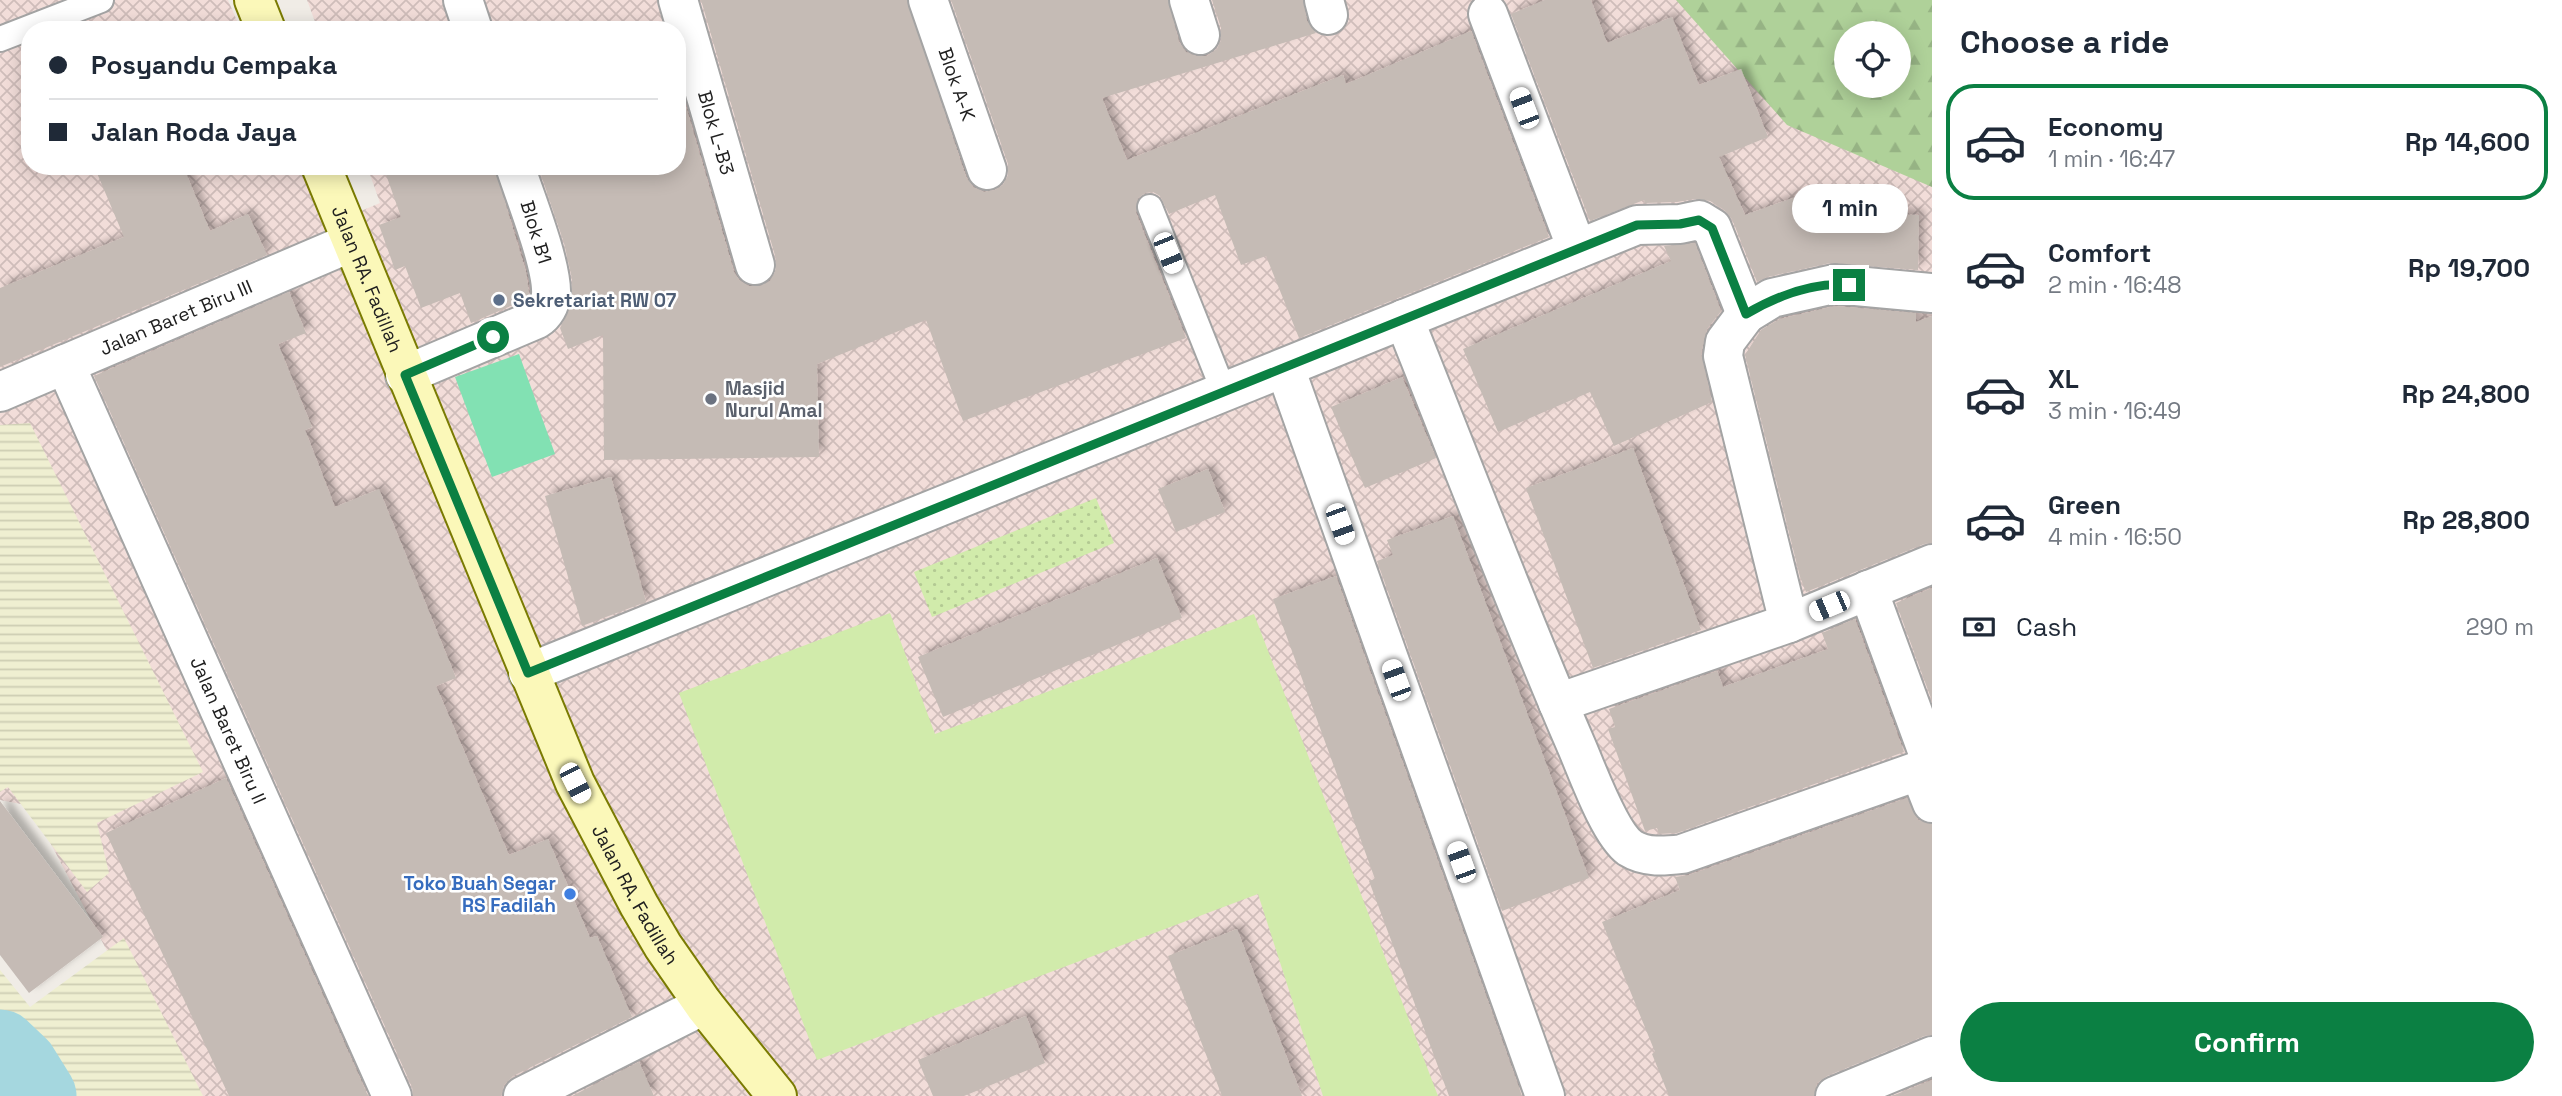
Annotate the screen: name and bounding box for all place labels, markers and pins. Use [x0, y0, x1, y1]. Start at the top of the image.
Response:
place label: Sekretariat RW 07 [513, 288, 677, 313]
marker: Sekretariat RW 07 [491, 292, 507, 308]
place label: Masjid Nurul Amal [725, 376, 823, 423]
marker: Masjid Nurul Amal [703, 391, 719, 407]
place label: Toko Buah Segar RS Fadilah [403, 871, 556, 918]
marker: Toko Buah Segar RS Fadilah [562, 886, 578, 902]

